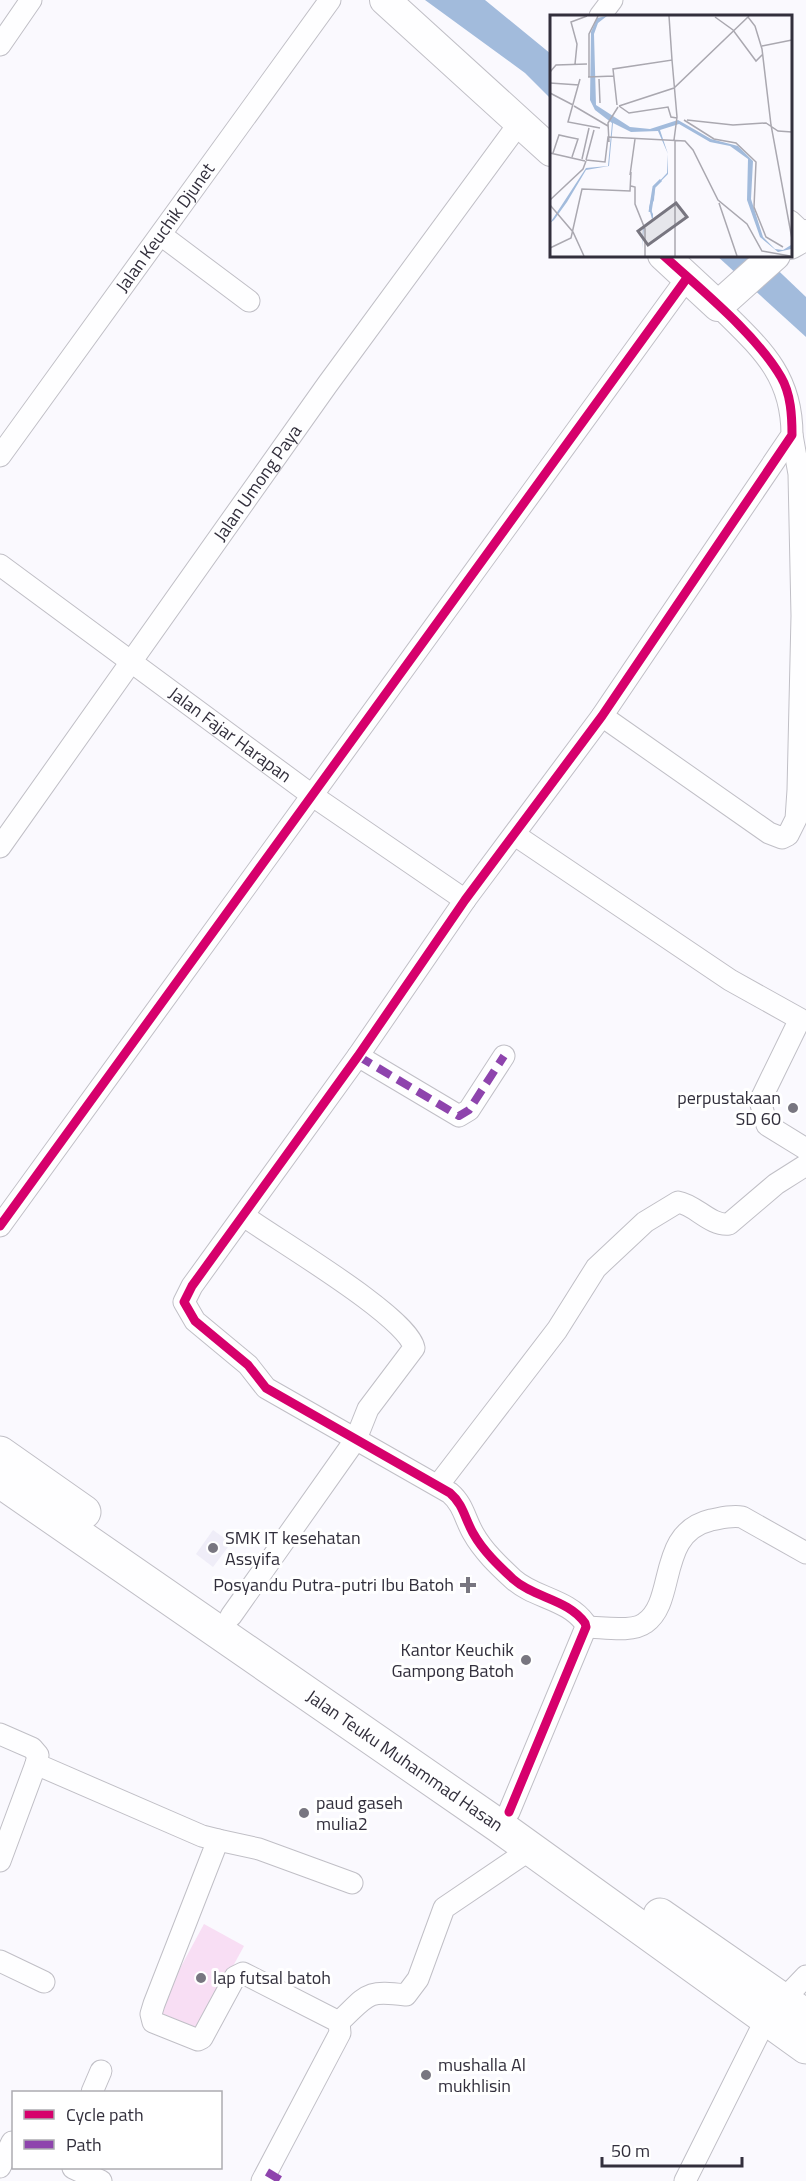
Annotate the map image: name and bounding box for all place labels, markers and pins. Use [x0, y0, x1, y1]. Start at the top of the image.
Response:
place label: perpustakaan SD 60 [677, 1084, 781, 1132]
marker: perpustakaan SD 60 [786, 1101, 800, 1115]
place label: SMK IT kesehatan Assyifa [225, 1524, 361, 1572]
marker: SMK IT kesehatan Assyifa [206, 1541, 220, 1555]
place label: Posyandu Putra-putri Ibu Batoh [213, 1571, 454, 1598]
marker: Posyandu Putra-putri Ibu Batoh [459, 1576, 477, 1594]
place label: Kantor Keuchik Gampong Batoh [391, 1636, 514, 1684]
marker: Kantor Keuchik Gampong Batoh [519, 1653, 533, 1667]
place label: paud gaseh mulia2 [316, 1789, 403, 1837]
marker: paud gaseh mulia2 [297, 1806, 311, 1820]
place label: lap futsal batoh [213, 1964, 331, 1991]
marker: lap futsal batoh [194, 1971, 208, 1985]
place label: mushalla Al mukhlisin [438, 2051, 526, 2099]
marker: mushalla Al mukhlisin [419, 2068, 433, 2082]

